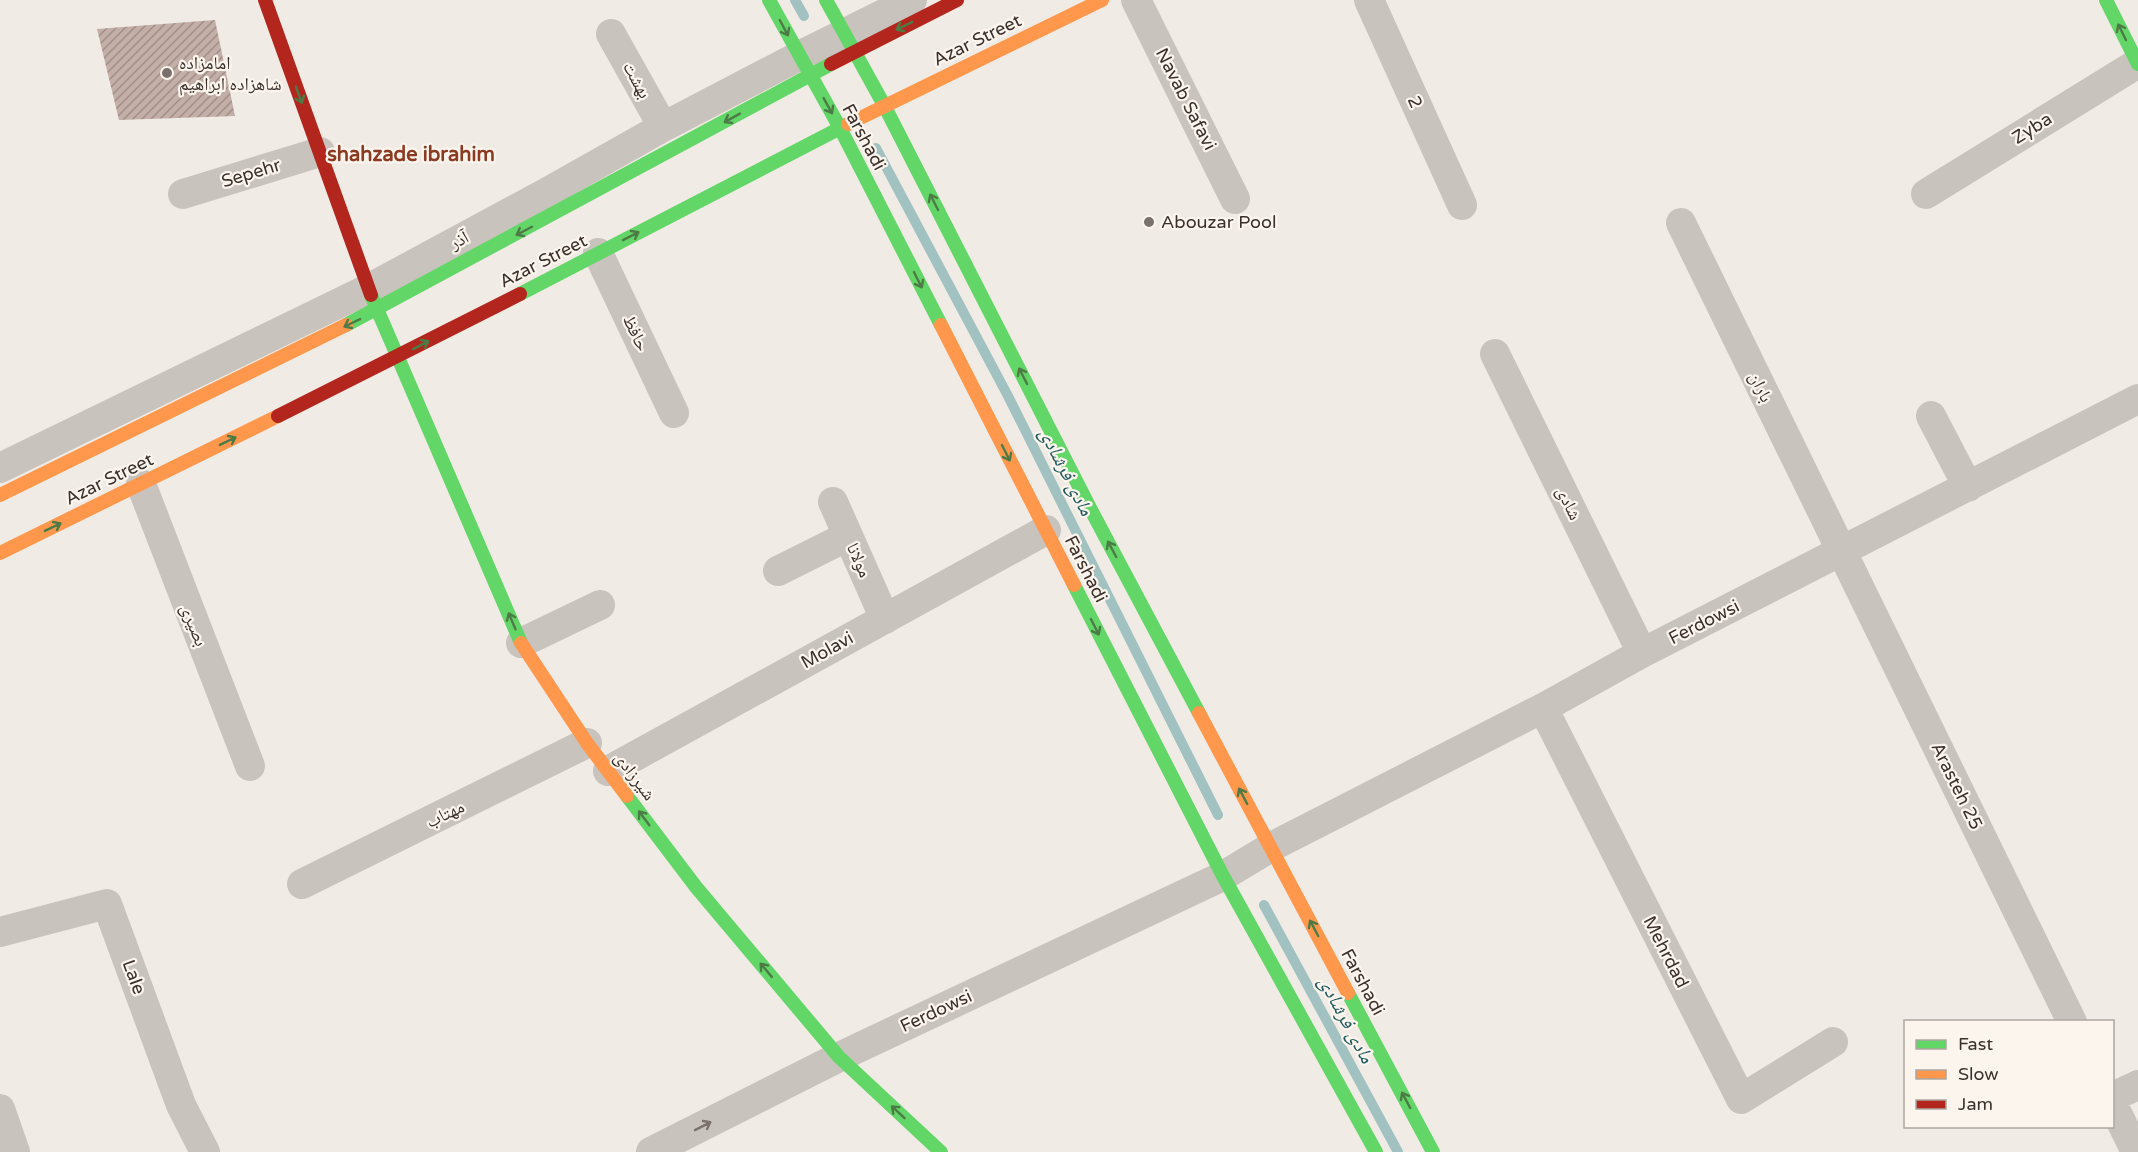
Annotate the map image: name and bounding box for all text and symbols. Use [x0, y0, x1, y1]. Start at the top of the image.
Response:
street label: Azar Street [929, 9, 1025, 71]
one-way arrow [778, 19, 790, 36]
one-way arrow [896, 21, 914, 32]
one-way arrow [2116, 23, 2128, 41]
street label: Navab Safavi [1151, 44, 1221, 154]
place label: امامزاده شاهزاده ابراهیم [179, 52, 282, 96]
street label: بهشت [618, 58, 656, 102]
marker: امامزاده شاهزاده ابراهیم [160, 66, 174, 80]
one-way arrow [294, 85, 305, 103]
street label: 2 [1403, 92, 1427, 112]
one-way arrow [823, 97, 834, 115]
street label: Farshadi [837, 100, 891, 174]
street label: Zyba [2008, 107, 2056, 149]
one-way arrow [724, 113, 742, 124]
district label: shahzade ibrahim [327, 143, 495, 167]
street label: Sepehr [219, 154, 283, 192]
one-way arrow [928, 194, 939, 212]
place label: Abouzar Pool [1161, 211, 1276, 233]
marker: Abouzar Pool [1142, 215, 1156, 229]
street label: آذر [445, 226, 473, 255]
one-way arrow [516, 226, 534, 238]
street label: Azar Street [495, 229, 591, 292]
one-way arrow [622, 230, 640, 241]
one-way arrow [912, 270, 924, 288]
street label: حافظ [618, 311, 654, 355]
one-way arrow [343, 317, 361, 329]
one-way arrow [412, 339, 429, 351]
one-way arrow [1017, 368, 1029, 385]
street label: باران [1744, 368, 1778, 406]
water label: مادی فرشادی [1034, 424, 1098, 520]
one-way arrow [218, 435, 236, 447]
one-way arrow [1001, 444, 1013, 462]
street label: Azar Street [61, 448, 157, 510]
street label: شادی [1551, 482, 1587, 524]
one-way arrow [43, 521, 61, 533]
street label: Farshadi [1060, 532, 1112, 606]
street label: مولانا [842, 539, 876, 581]
one-way arrow [1106, 541, 1117, 559]
street label: Ferdowsi [1665, 595, 1743, 649]
street label: بصیری [176, 601, 212, 649]
one-way arrow [506, 613, 517, 631]
one-way arrow [1089, 618, 1101, 635]
street label: Molavi [797, 627, 857, 673]
street label: Arasteh 25 [1926, 739, 1988, 833]
street label: شیرزادی [610, 747, 660, 805]
one-way arrow [1237, 787, 1248, 805]
street label: مهتاب [422, 795, 468, 833]
one-way arrow [638, 810, 650, 826]
street label: Mehrdad [1639, 912, 1693, 992]
one-way arrow [1308, 920, 1319, 938]
street label: Farshadi [1336, 945, 1390, 1019]
street label: Lale [118, 957, 150, 997]
one-way arrow [759, 962, 772, 978]
water label: مادی فرشادی [1313, 972, 1379, 1068]
street label: Ferdowsi [897, 985, 975, 1037]
legend [1904, 1020, 2114, 1128]
text: Fast [1958, 1033, 1993, 1055]
text: Slow [1958, 1063, 1999, 1085]
one-way arrow [1400, 1092, 1411, 1110]
text: Jam [1958, 1093, 1993, 1115]
one-way arrow [891, 1105, 906, 1119]
one-way arrow [694, 1119, 712, 1131]

